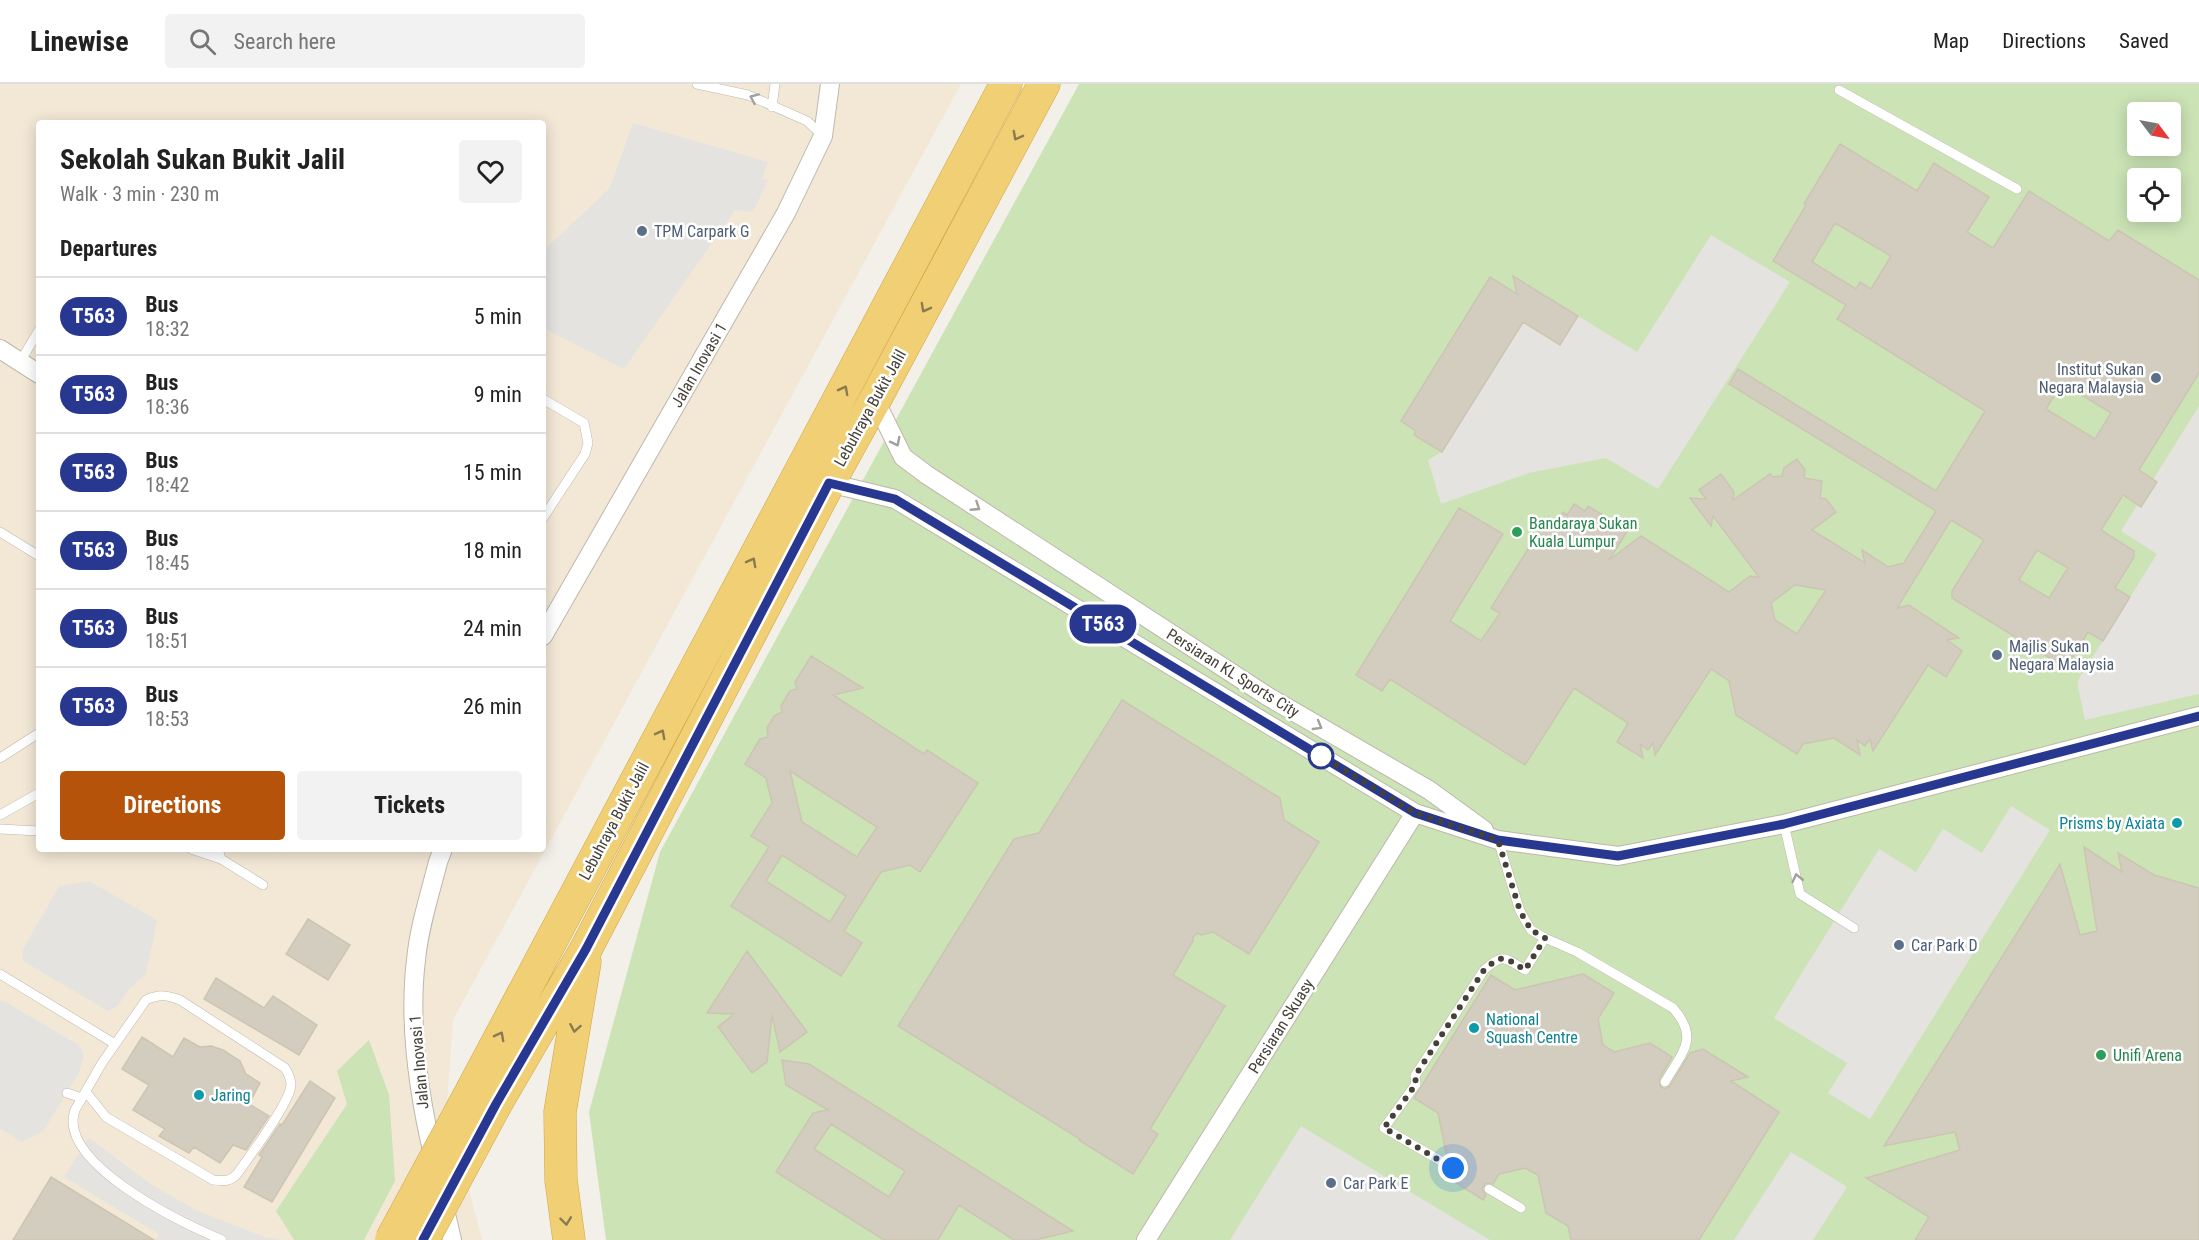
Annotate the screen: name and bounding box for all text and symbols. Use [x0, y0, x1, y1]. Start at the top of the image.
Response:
search box [165, 14, 585, 68]
text: Linewise [30, 25, 129, 58]
icon: search [186, 25, 219, 58]
text: Search here [234, 29, 336, 54]
text: Map [1933, 29, 1969, 53]
text: Directions [2002, 29, 2086, 53]
text: Saved [2119, 29, 2169, 53]
one-way arrow [750, 94, 761, 106]
north arrow [2127, 102, 2181, 156]
map controls [2127, 102, 2181, 222]
one-way arrow [1012, 129, 1024, 140]
button: heart [459, 140, 522, 203]
text: Sekolah Sukan Bukit Jalil [60, 143, 345, 176]
button: locate [2127, 168, 2181, 222]
text: Walk · 3 min · 230 m [60, 182, 219, 206]
place label: TPM Carpark G [654, 222, 749, 241]
marker: TPM Carpark G [635, 224, 649, 238]
text: Departures [60, 236, 157, 261]
text: Bus [145, 292, 178, 317]
one-way arrow [921, 301, 932, 312]
text: T563 [72, 304, 115, 328]
text: 5 min [474, 304, 522, 329]
text: 18:32 [145, 317, 189, 341]
street label: Jalan Inovasi 1 [667, 319, 731, 411]
street label: Lebuhraya Bukit Jalil [830, 346, 910, 470]
place label: Institut Sukan Negara Malaysia [2039, 360, 2144, 397]
text: Bus [145, 370, 178, 395]
marker: Institut Sukan Negara Malaysia [2149, 371, 2163, 385]
text: T563 [72, 382, 115, 406]
text: 9 min [474, 382, 522, 407]
one-way arrow [836, 385, 848, 396]
text: 18:36 [145, 395, 189, 419]
one-way arrow [888, 436, 900, 447]
text: Bus [145, 448, 178, 473]
text: T563 [72, 460, 115, 484]
text: 15 min [463, 460, 522, 485]
text: 18:42 [145, 473, 189, 497]
one-way arrow [969, 500, 980, 511]
place label: Bandaraya Sukan Kuala Lumpur [1529, 514, 1637, 551]
marker: Bandaraya Sukan Kuala Lumpur [1510, 525, 1524, 539]
text: Bus [145, 526, 178, 551]
text: T563 [72, 538, 115, 562]
text: 18 min [463, 538, 522, 563]
text: 18:45 [145, 551, 189, 575]
one-way arrow [745, 558, 756, 568]
text: Bus [145, 604, 178, 629]
line badge: T563 [1061, 604, 1145, 644]
text: T563 [1081, 612, 1125, 636]
text: T563 [72, 616, 115, 640]
text: 24 min [463, 616, 522, 641]
street label: Persiaran KL Sports City [1163, 624, 1303, 722]
text: 18:51 [145, 629, 189, 653]
place label: Majlis Sukan Negara Malaysia [2009, 637, 2114, 674]
marker: Majlis Sukan Negara Malaysia [1990, 648, 2004, 662]
text: Bus [145, 682, 178, 707]
text: T563 [72, 694, 115, 718]
text: 26 min [463, 694, 522, 719]
text: 18:53 [145, 707, 189, 731]
one-way arrow [1312, 718, 1322, 730]
one-way arrow [654, 730, 665, 740]
unlabelled marker [1308, 743, 1334, 769]
street label: Lebuhraya Bukit Jalil [575, 759, 653, 883]
button: Directions [60, 771, 285, 840]
button: Tickets [297, 771, 522, 840]
place label: Prisms by Axiata [2059, 814, 2165, 833]
marker: Prisms by Axiata [2170, 816, 2184, 830]
one-way arrow [1791, 874, 1804, 884]
place label: Car Park D [1911, 936, 1978, 955]
marker: Car Park D [1892, 938, 1906, 952]
street label: Persiaran Skuasy [1244, 975, 1318, 1077]
place label: National Squash Centre [1486, 1010, 1578, 1047]
street label: Jalan Inovasi 1 [405, 1014, 433, 1110]
marker: National Squash Centre [1467, 1021, 1481, 1035]
one-way arrow [569, 1022, 582, 1032]
one-way arrow [493, 1032, 504, 1042]
place label: Unifi Arena [2113, 1046, 2182, 1065]
marker: Unifi Arena [2094, 1048, 2108, 1062]
place label: Jaring [211, 1086, 251, 1105]
marker: Jaring [192, 1088, 206, 1102]
your location [1438, 1153, 1468, 1183]
place label: Car Park E [1343, 1174, 1408, 1193]
marker: Car Park E [1324, 1176, 1338, 1190]
one-way arrow [559, 1216, 572, 1226]

